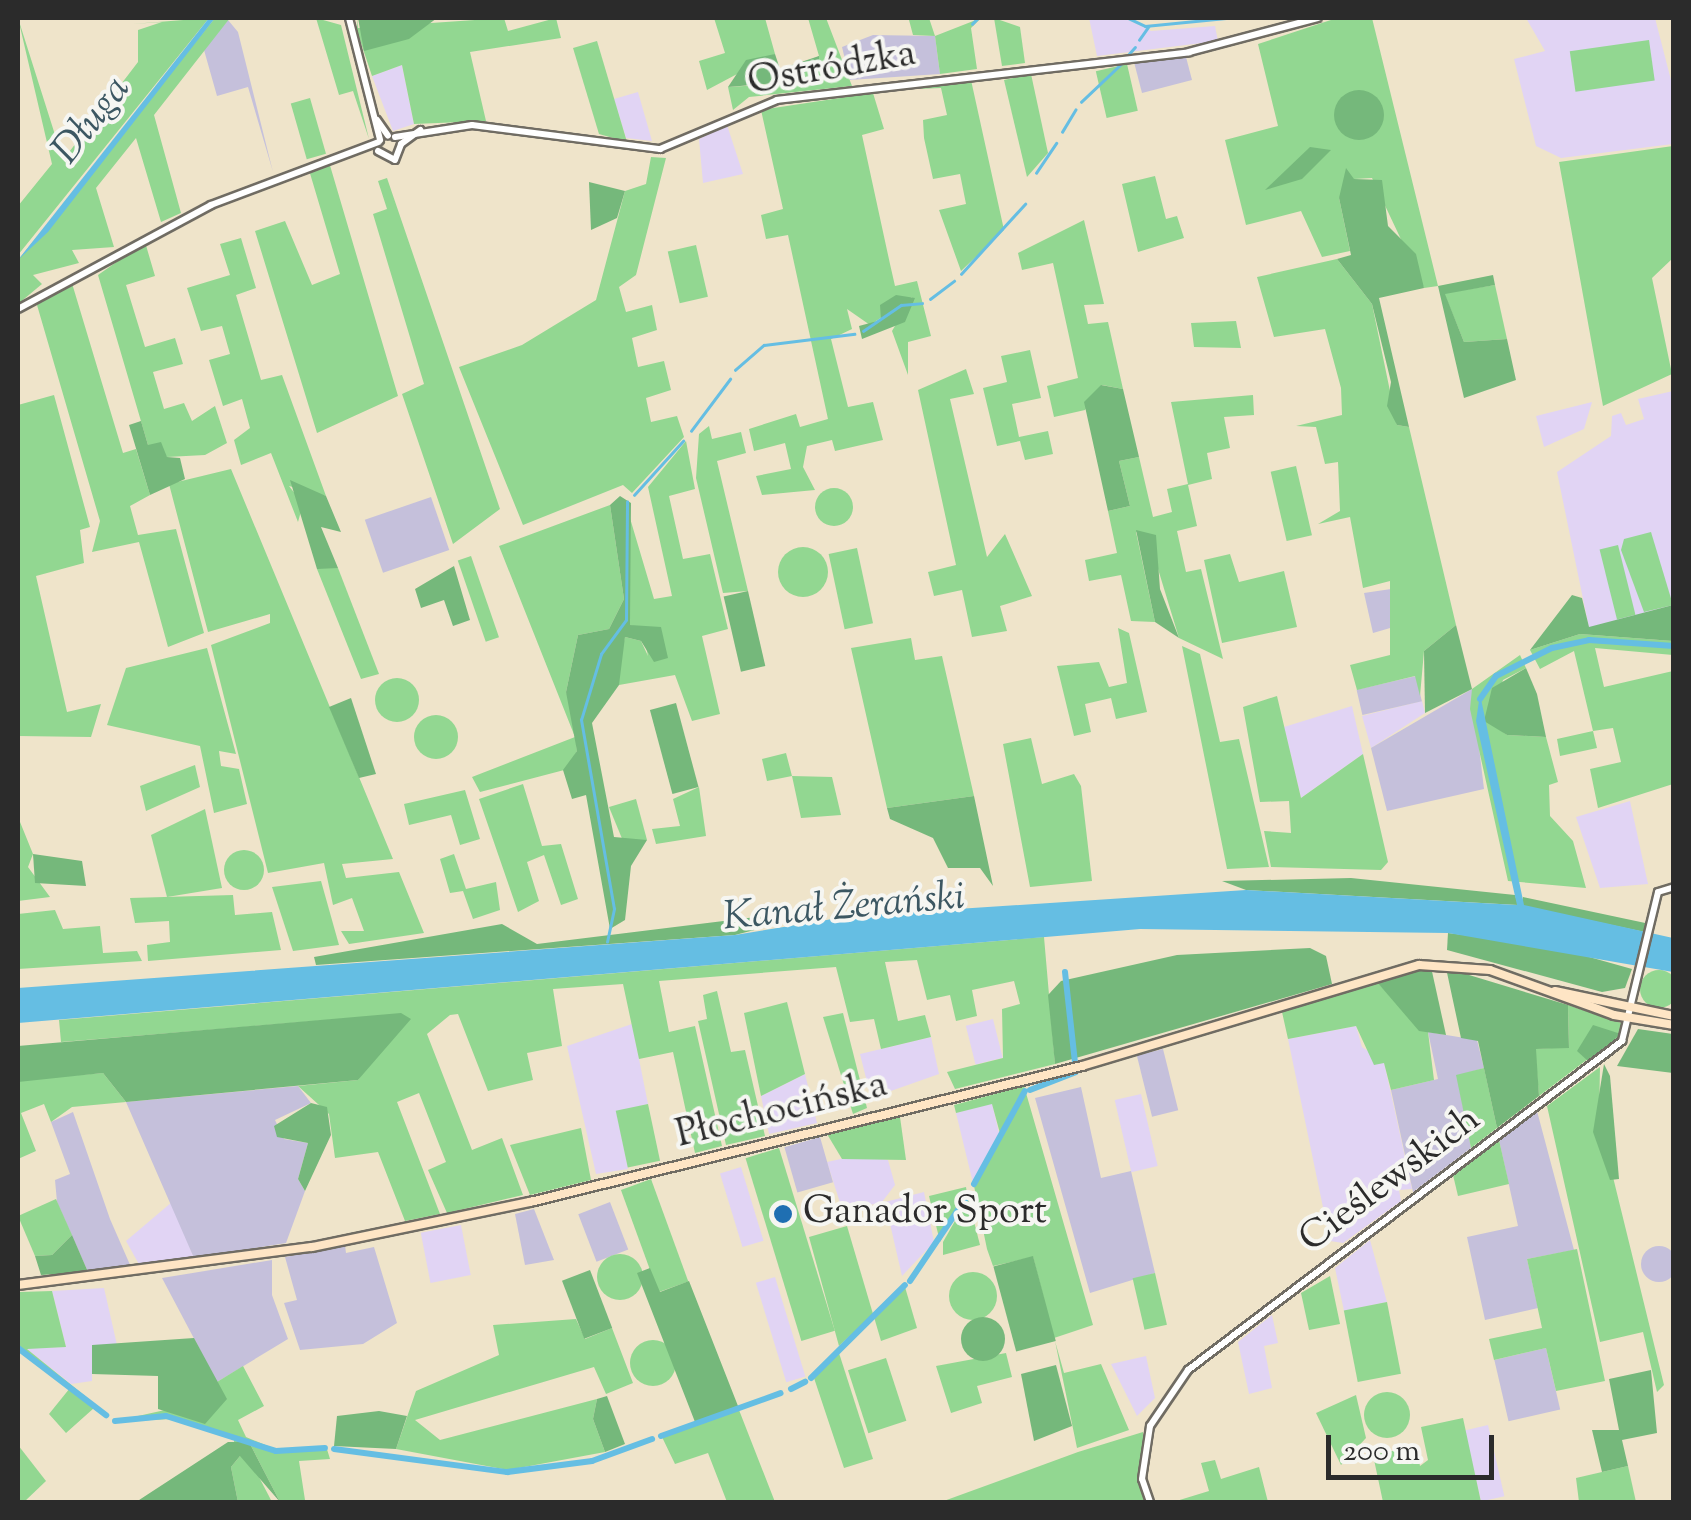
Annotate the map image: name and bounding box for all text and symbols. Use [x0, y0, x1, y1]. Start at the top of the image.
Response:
street label: Ostródzka [745, 33, 919, 107]
water label: Długa [44, 67, 142, 175]
water label: Kanał Żerański [721, 875, 967, 943]
street label: Płochocińska [672, 1064, 892, 1160]
street label: Cieślewskich [1292, 1098, 1490, 1264]
place label: Ganador Sport [803, 1191, 1047, 1237]
marker: Ganador Sport [772, 1203, 794, 1225]
scale bar [1331, 1415, 1498, 1477]
text: 200 m [1343, 1431, 1420, 1474]

